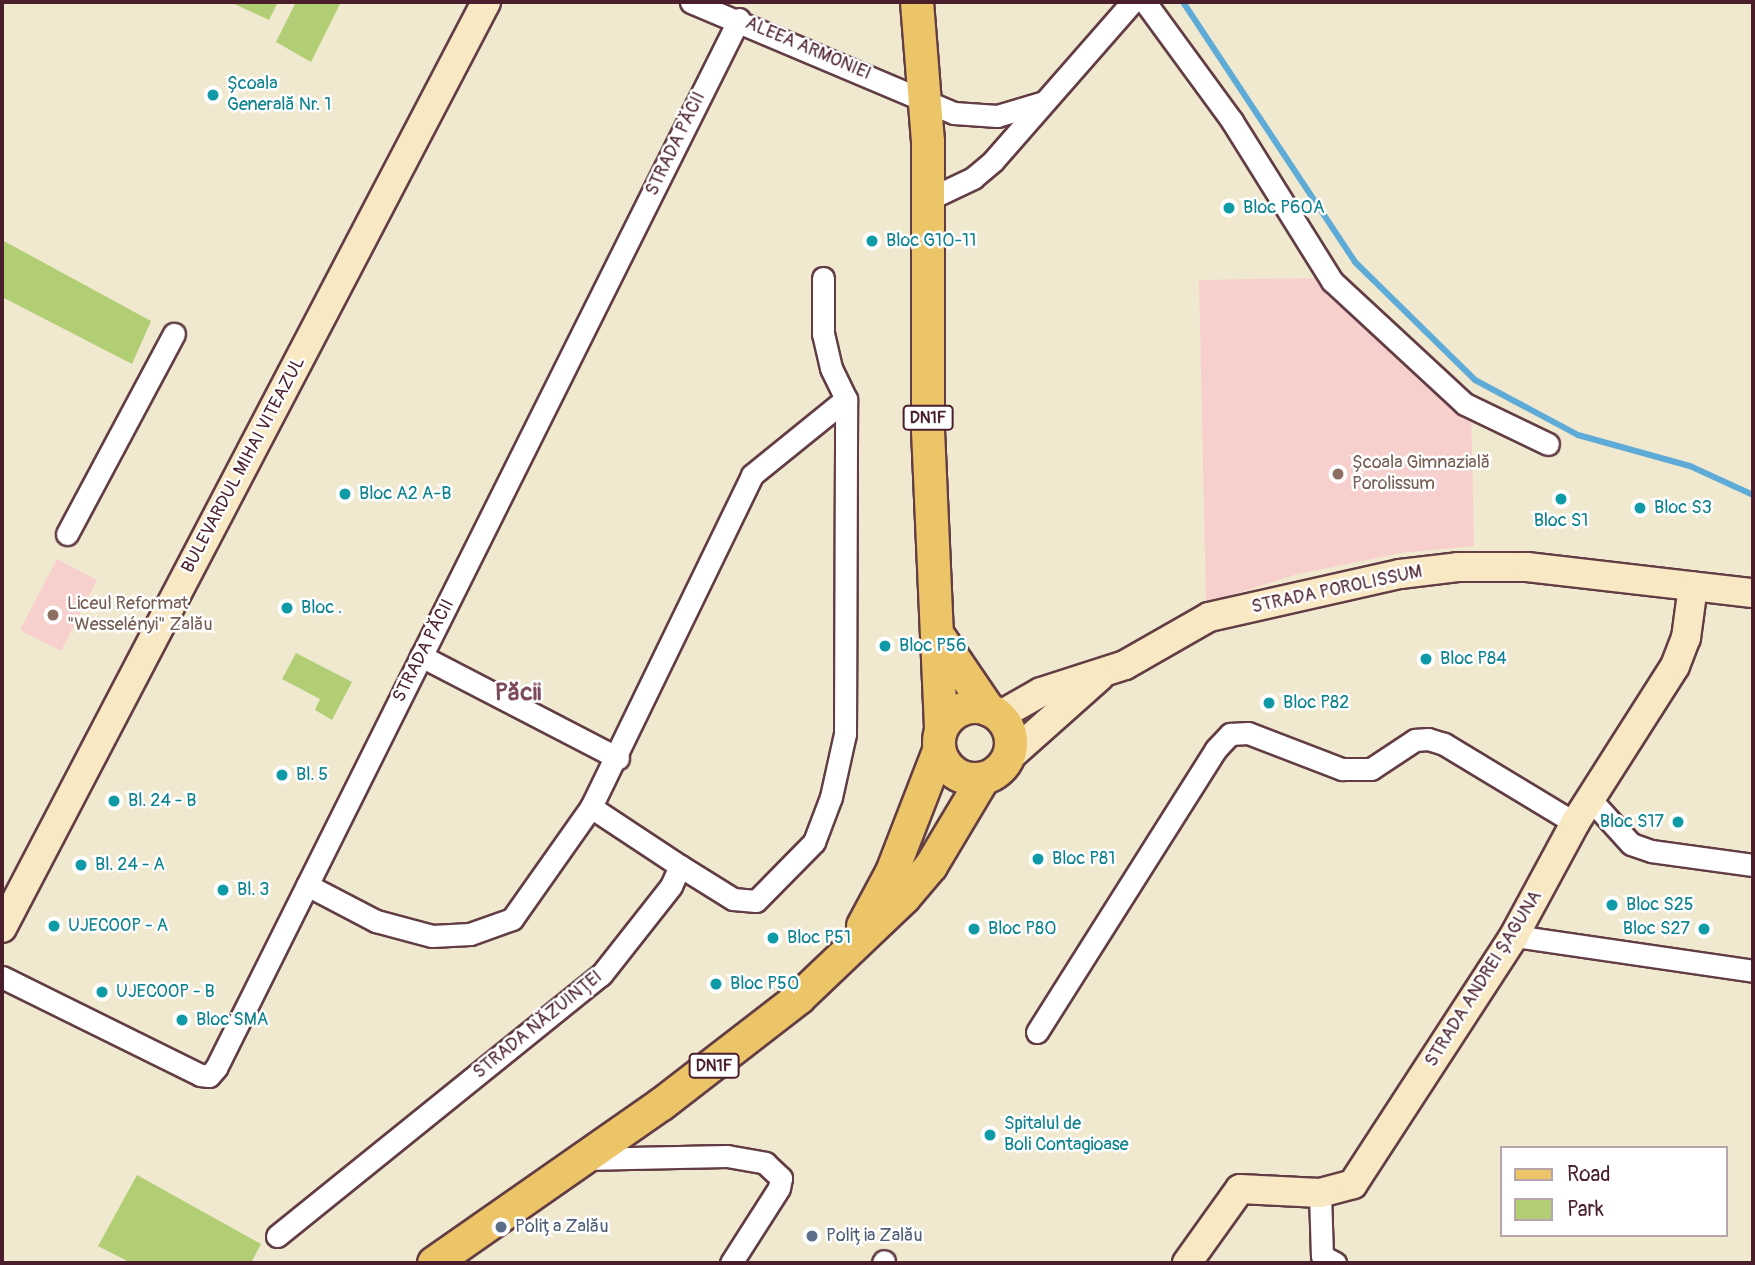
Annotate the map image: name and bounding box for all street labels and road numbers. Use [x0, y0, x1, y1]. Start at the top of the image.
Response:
street label: ALEEA ARMONIEI [742, 13, 874, 85]
street label: STRADA PĂCII [642, 89, 710, 199]
street label: BULEVARDUL MIHAI VITEAZUL [178, 353, 310, 577]
road number: DN1F [902, 406, 954, 430]
street label: STRADA POROLISSUM [1250, 561, 1424, 619]
street label: STRADA PĂCII [389, 596, 459, 706]
street label: STRADA ANDREI ȘAGUNA [1421, 887, 1547, 1071]
street label: STRADA NĂZUINȚEI [469, 966, 607, 1084]
road number: DN1F [688, 1054, 740, 1078]

